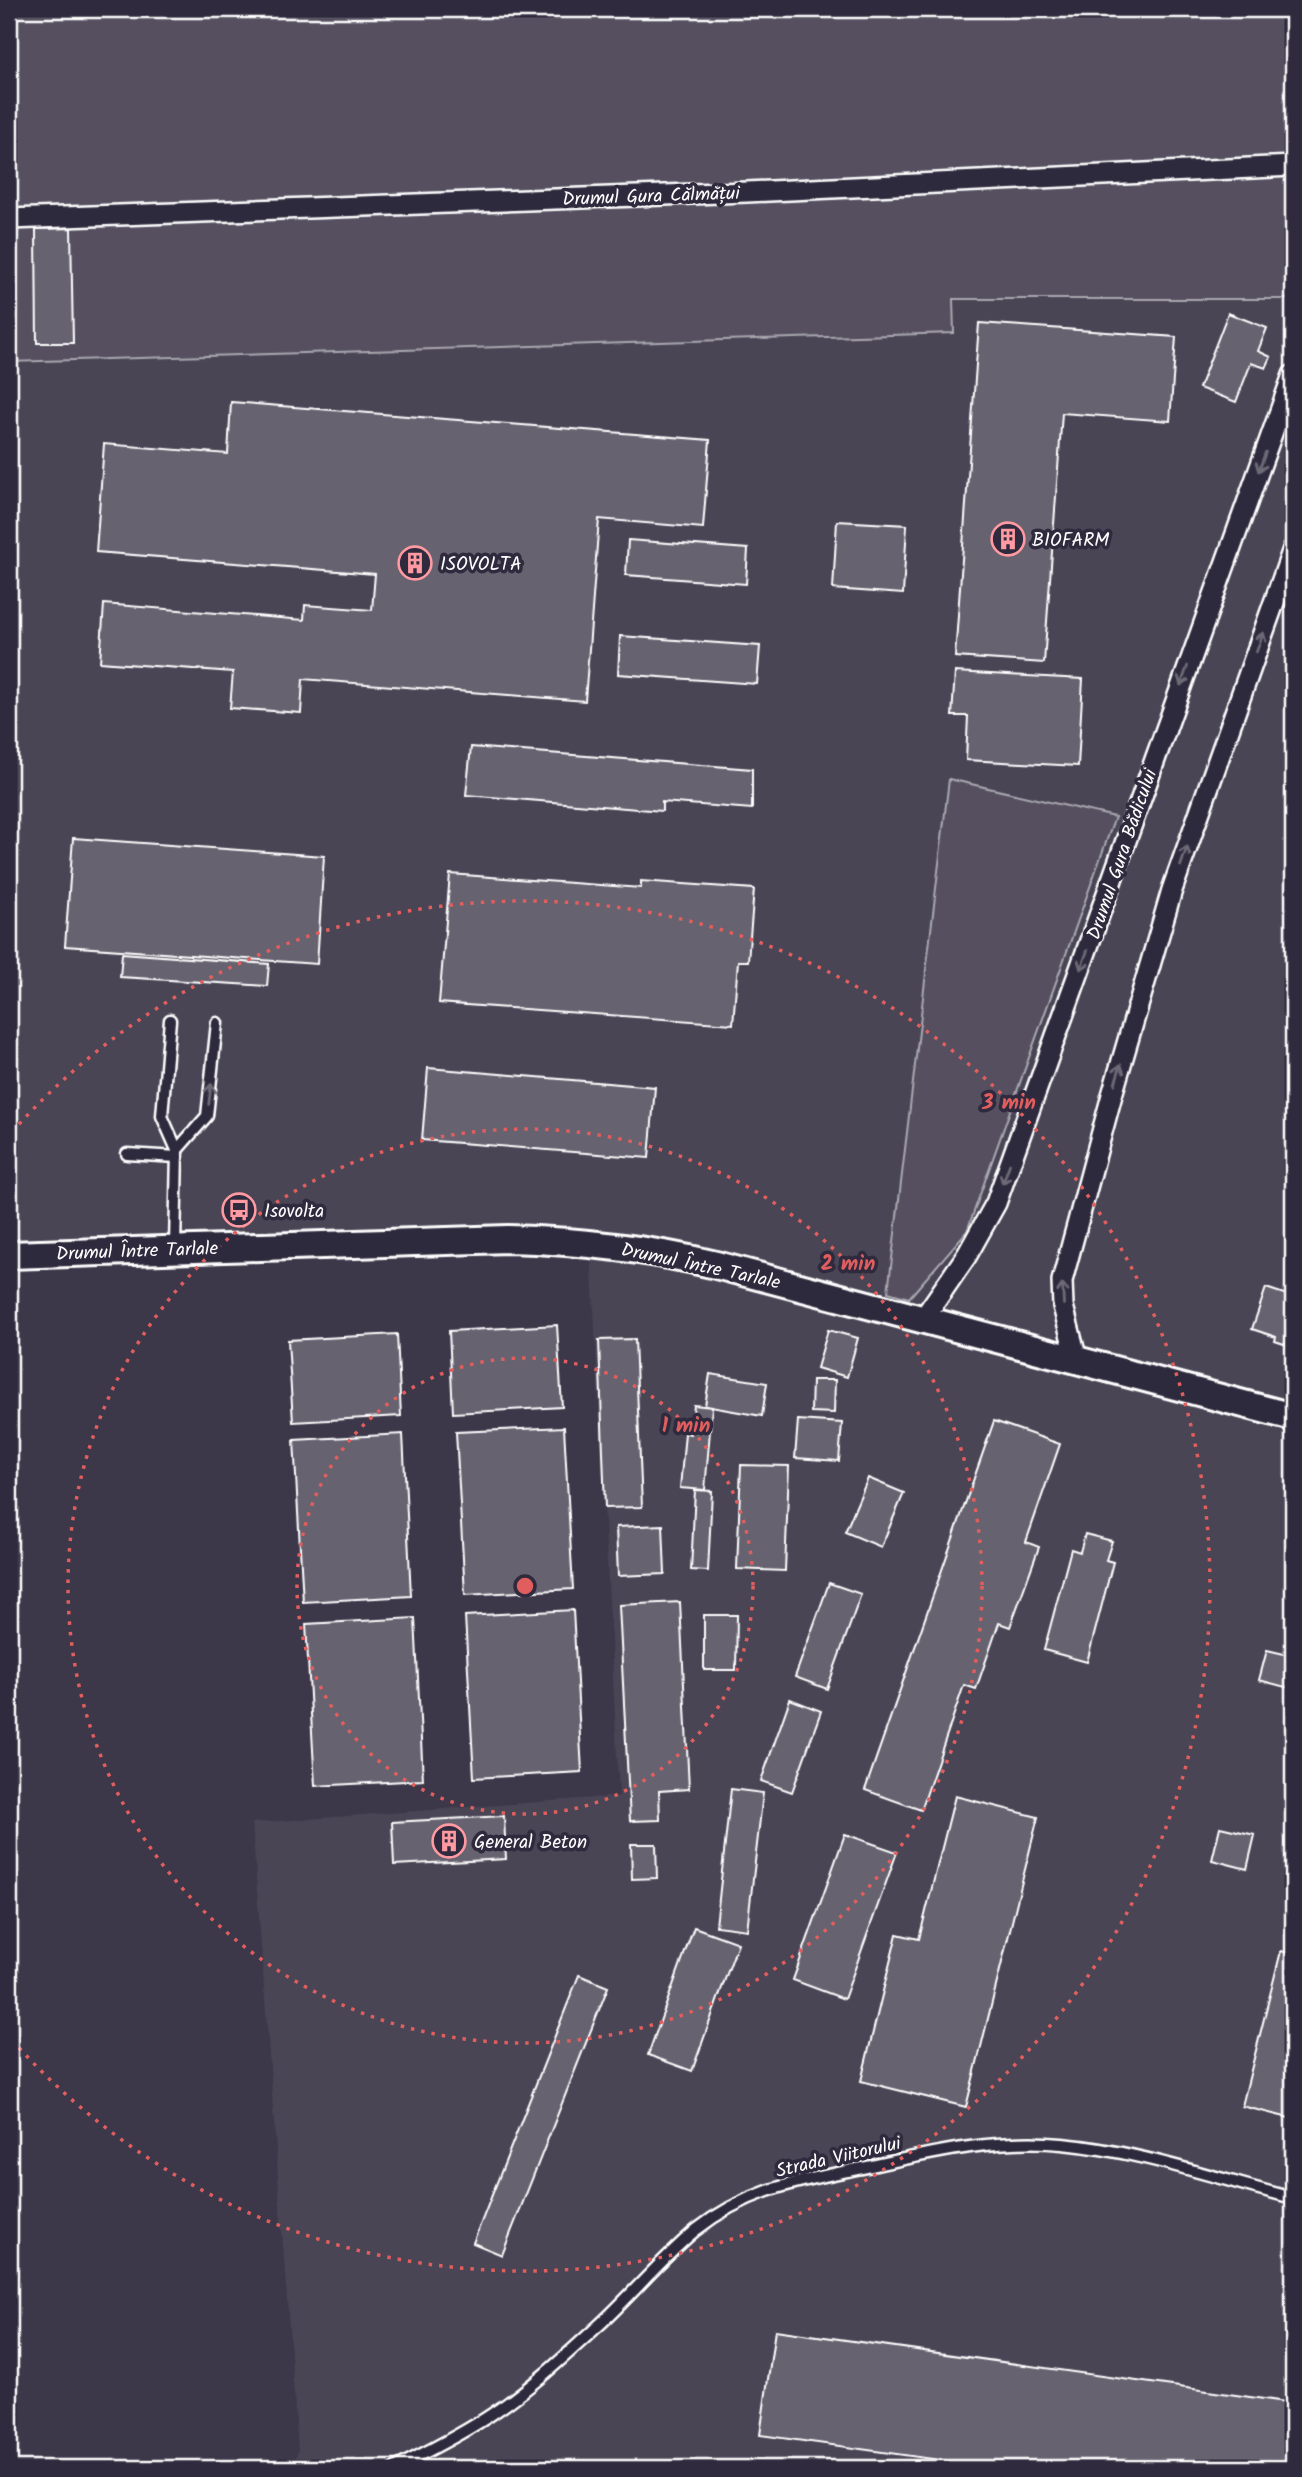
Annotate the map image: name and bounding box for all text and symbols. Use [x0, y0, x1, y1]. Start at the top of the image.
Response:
street label: Drumul Gura Călmățui [562, 179, 742, 215]
one-way arrow [1255, 451, 1267, 473]
building icon: BIOFARM [989, 520, 1027, 558]
place label: BIOFARM [1032, 526, 1109, 556]
building icon: ISOVOLTA [396, 544, 434, 582]
place label: ISOVOLTA [440, 550, 521, 580]
one-way arrow [1255, 631, 1267, 653]
one-way arrow [1177, 665, 1189, 687]
street label: Drumul Gura Bădicului [1080, 764, 1167, 944]
one-way arrow [1179, 846, 1191, 868]
one-way arrow [1077, 949, 1090, 971]
one-way arrow [1112, 1063, 1125, 1085]
one-way arrow [203, 1083, 216, 1106]
text: 3 min [981, 1087, 1036, 1120]
one-way arrow [999, 1162, 1012, 1184]
bus stop icon: Isovolta [220, 1191, 258, 1229]
place label: Isovolta [264, 1197, 324, 1227]
street label: Drumul Între Tarlale [56, 1234, 219, 1270]
street label: Drumul Între Tarlale [618, 1235, 783, 1299]
text: 2 min [821, 1248, 875, 1281]
one-way arrow [1056, 1283, 1069, 1306]
text: 1 min [662, 1410, 710, 1443]
centre of rings [513, 1574, 537, 1598]
building icon: General Beton [430, 1822, 468, 1860]
place label: General Beton [474, 1828, 587, 1858]
street label: Strada Viitorului [773, 2129, 905, 2187]

